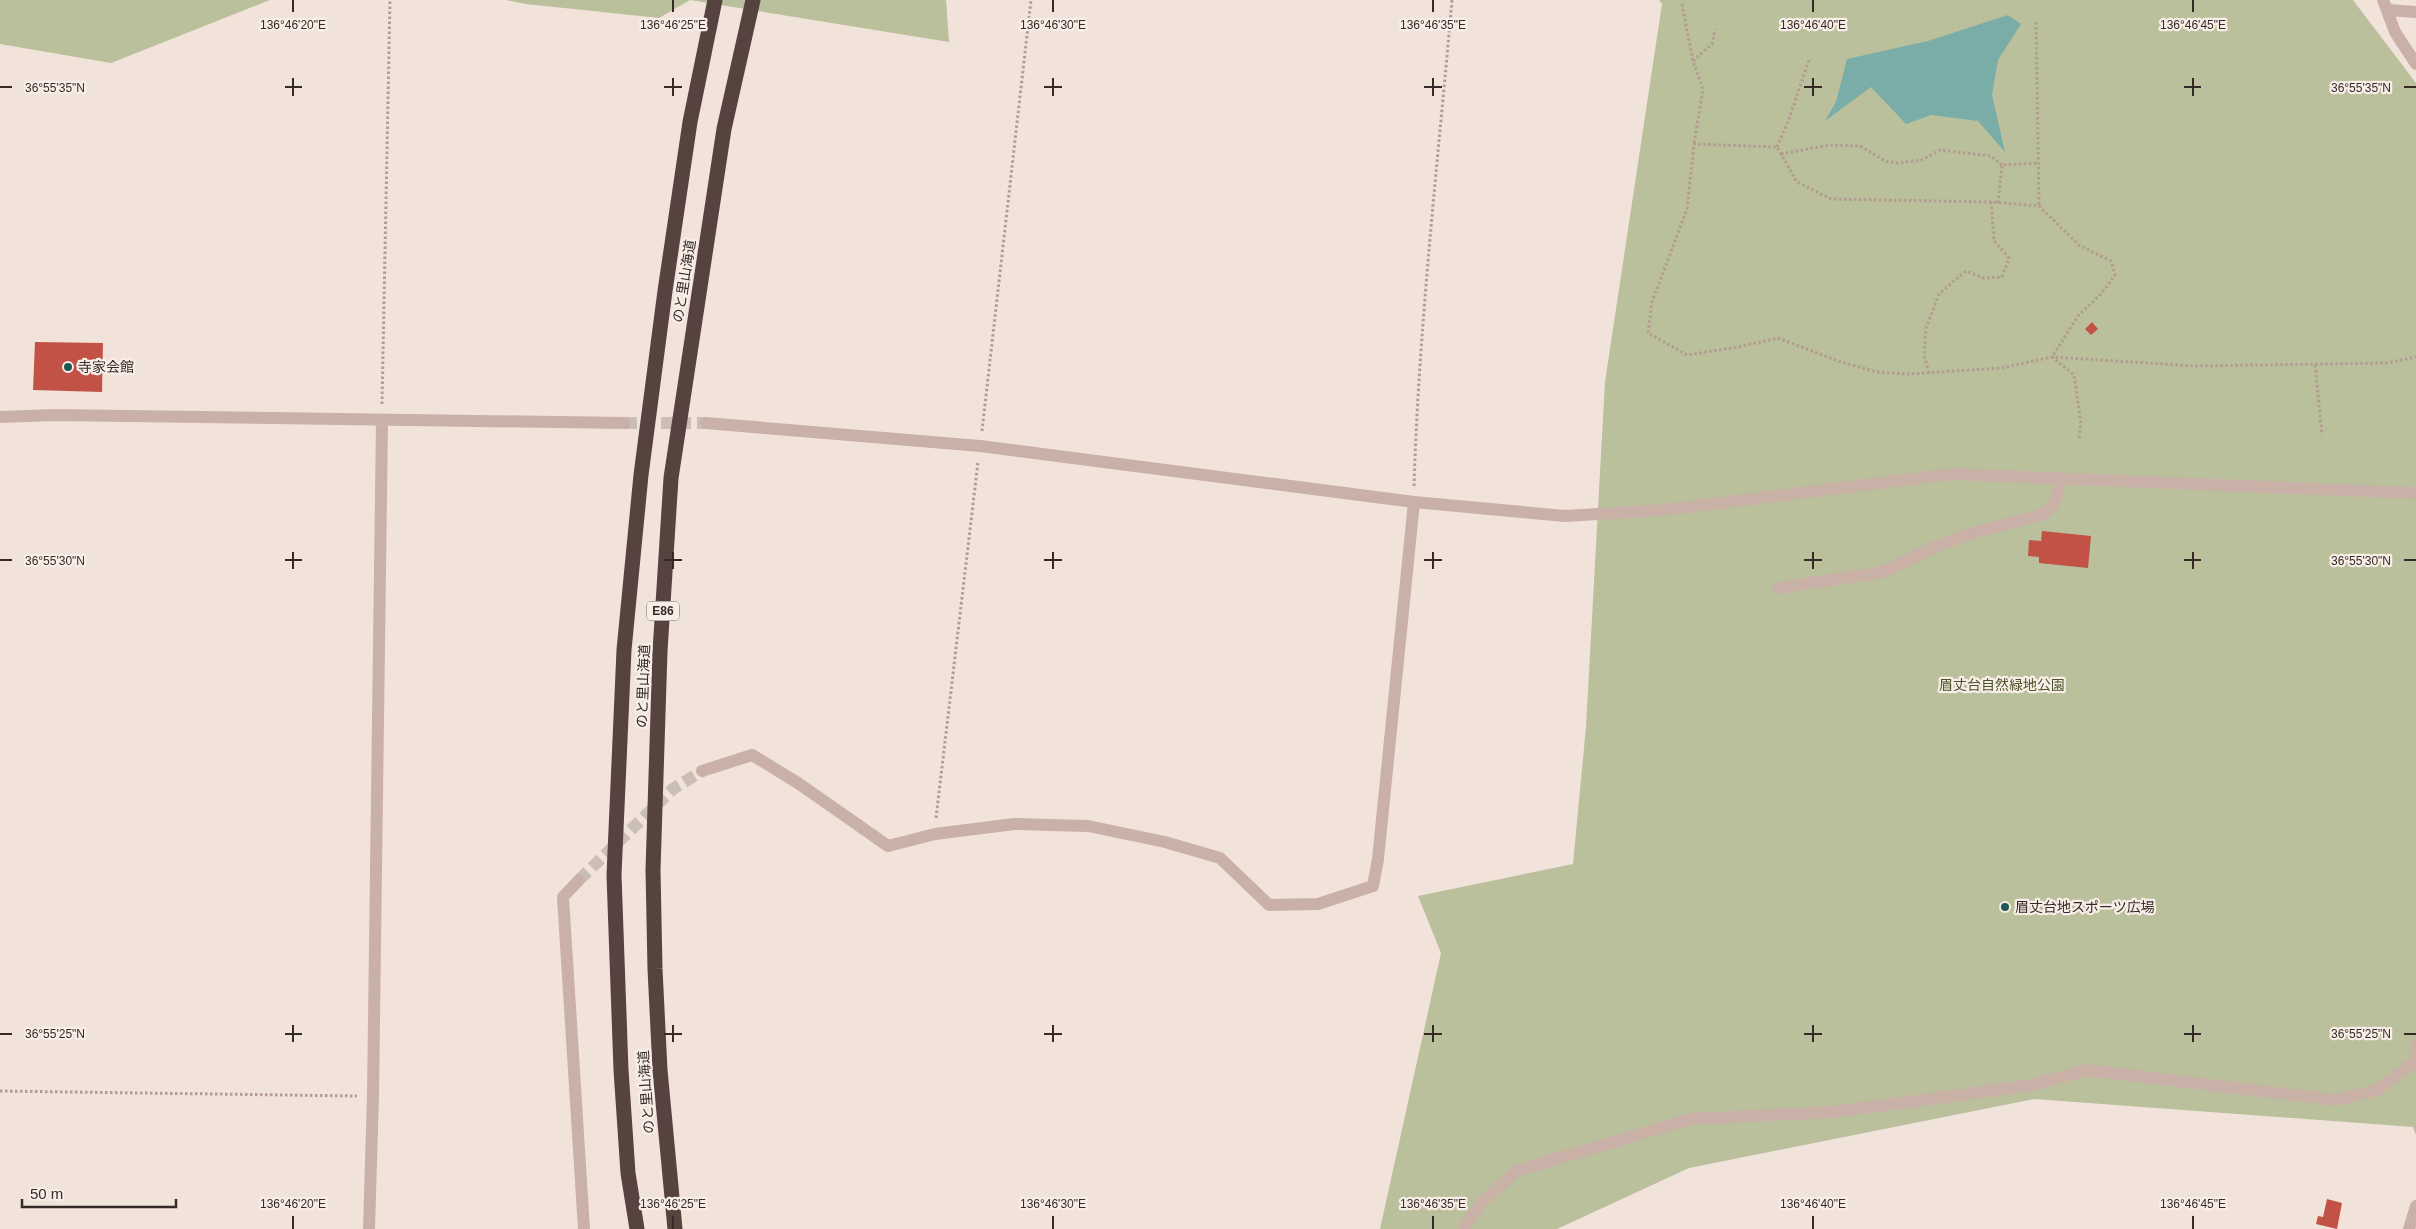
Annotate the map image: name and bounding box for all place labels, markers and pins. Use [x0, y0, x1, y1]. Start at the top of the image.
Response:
place label: 寺家会館 [78, 359, 134, 375]
marker: 寺家会館 [62, 361, 74, 373]
place label: 眉丈台地スポーツ広場 [2015, 899, 2155, 915]
marker: 眉丈台地スポーツ広場 [1999, 901, 2011, 913]

